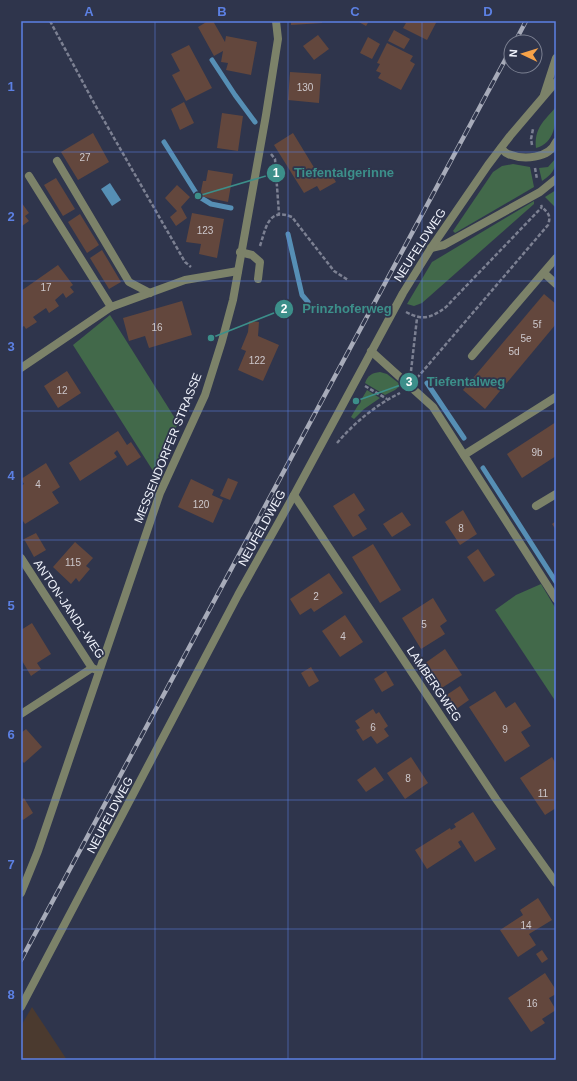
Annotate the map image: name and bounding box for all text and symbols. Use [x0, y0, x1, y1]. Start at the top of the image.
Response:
text: A [84, 4, 94, 19]
text: B [217, 4, 227, 19]
text: C [350, 4, 360, 19]
text: D [483, 4, 493, 19]
north arrow [503, 34, 543, 74]
text: N [507, 49, 519, 58]
text: 1 [7, 79, 15, 94]
house number: 130 [297, 82, 314, 93]
house number: 27 [79, 152, 91, 163]
callout: Tiefentalgerinne [266, 160, 402, 185]
text: Tiefentalgerinne [294, 165, 394, 180]
text: 1 [273, 166, 280, 180]
street label: NEUFELDWEG [391, 206, 449, 284]
text: 2 [7, 209, 15, 224]
house number: 123 [197, 225, 214, 236]
house number: 17 [40, 282, 52, 293]
callout: Prinzhoferweg [274, 296, 399, 321]
text: Prinzhoferweg [302, 301, 392, 316]
text: 2 [281, 302, 288, 316]
house number: 5f [533, 319, 541, 330]
house number: 16 [151, 322, 163, 333]
house number: 5e [520, 333, 532, 344]
text: 3 [7, 339, 15, 354]
house number: 5d [508, 346, 520, 357]
house number: 122 [249, 355, 266, 366]
callout: Tiefentalweg [399, 369, 513, 394]
street label: MESSENDORFER STRASSE [131, 371, 205, 525]
text: Tiefentalweg [427, 374, 505, 389]
text: 3 [406, 375, 413, 389]
house number: 12 [56, 385, 68, 396]
house number: 9b [531, 447, 543, 458]
text: 4 [7, 468, 15, 483]
house number: 4 [35, 479, 41, 490]
street label: NEUFELDWEG [235, 488, 289, 568]
house number: 120 [193, 499, 210, 510]
house number: 8 [458, 523, 464, 534]
street label: ANTON-JANDL-WEG [31, 557, 107, 661]
house number: 115 [65, 557, 81, 568]
house number: 2 [313, 591, 319, 602]
text: 5 [7, 598, 15, 613]
house number: 5 [421, 619, 427, 630]
house number: 4 [340, 631, 346, 642]
street label: LAMBERGWEG [404, 644, 464, 724]
house number: 6 [370, 722, 376, 733]
house number: 9 [502, 724, 508, 735]
text: 6 [7, 727, 15, 742]
house number: 8 [405, 773, 411, 784]
street label: NEUFELDWEG [84, 774, 136, 856]
house number: 11 [538, 788, 549, 799]
text: 7 [7, 857, 15, 872]
house number: 14 [520, 920, 532, 931]
text: 8 [7, 987, 15, 1002]
house number: 16 [526, 998, 538, 1009]

